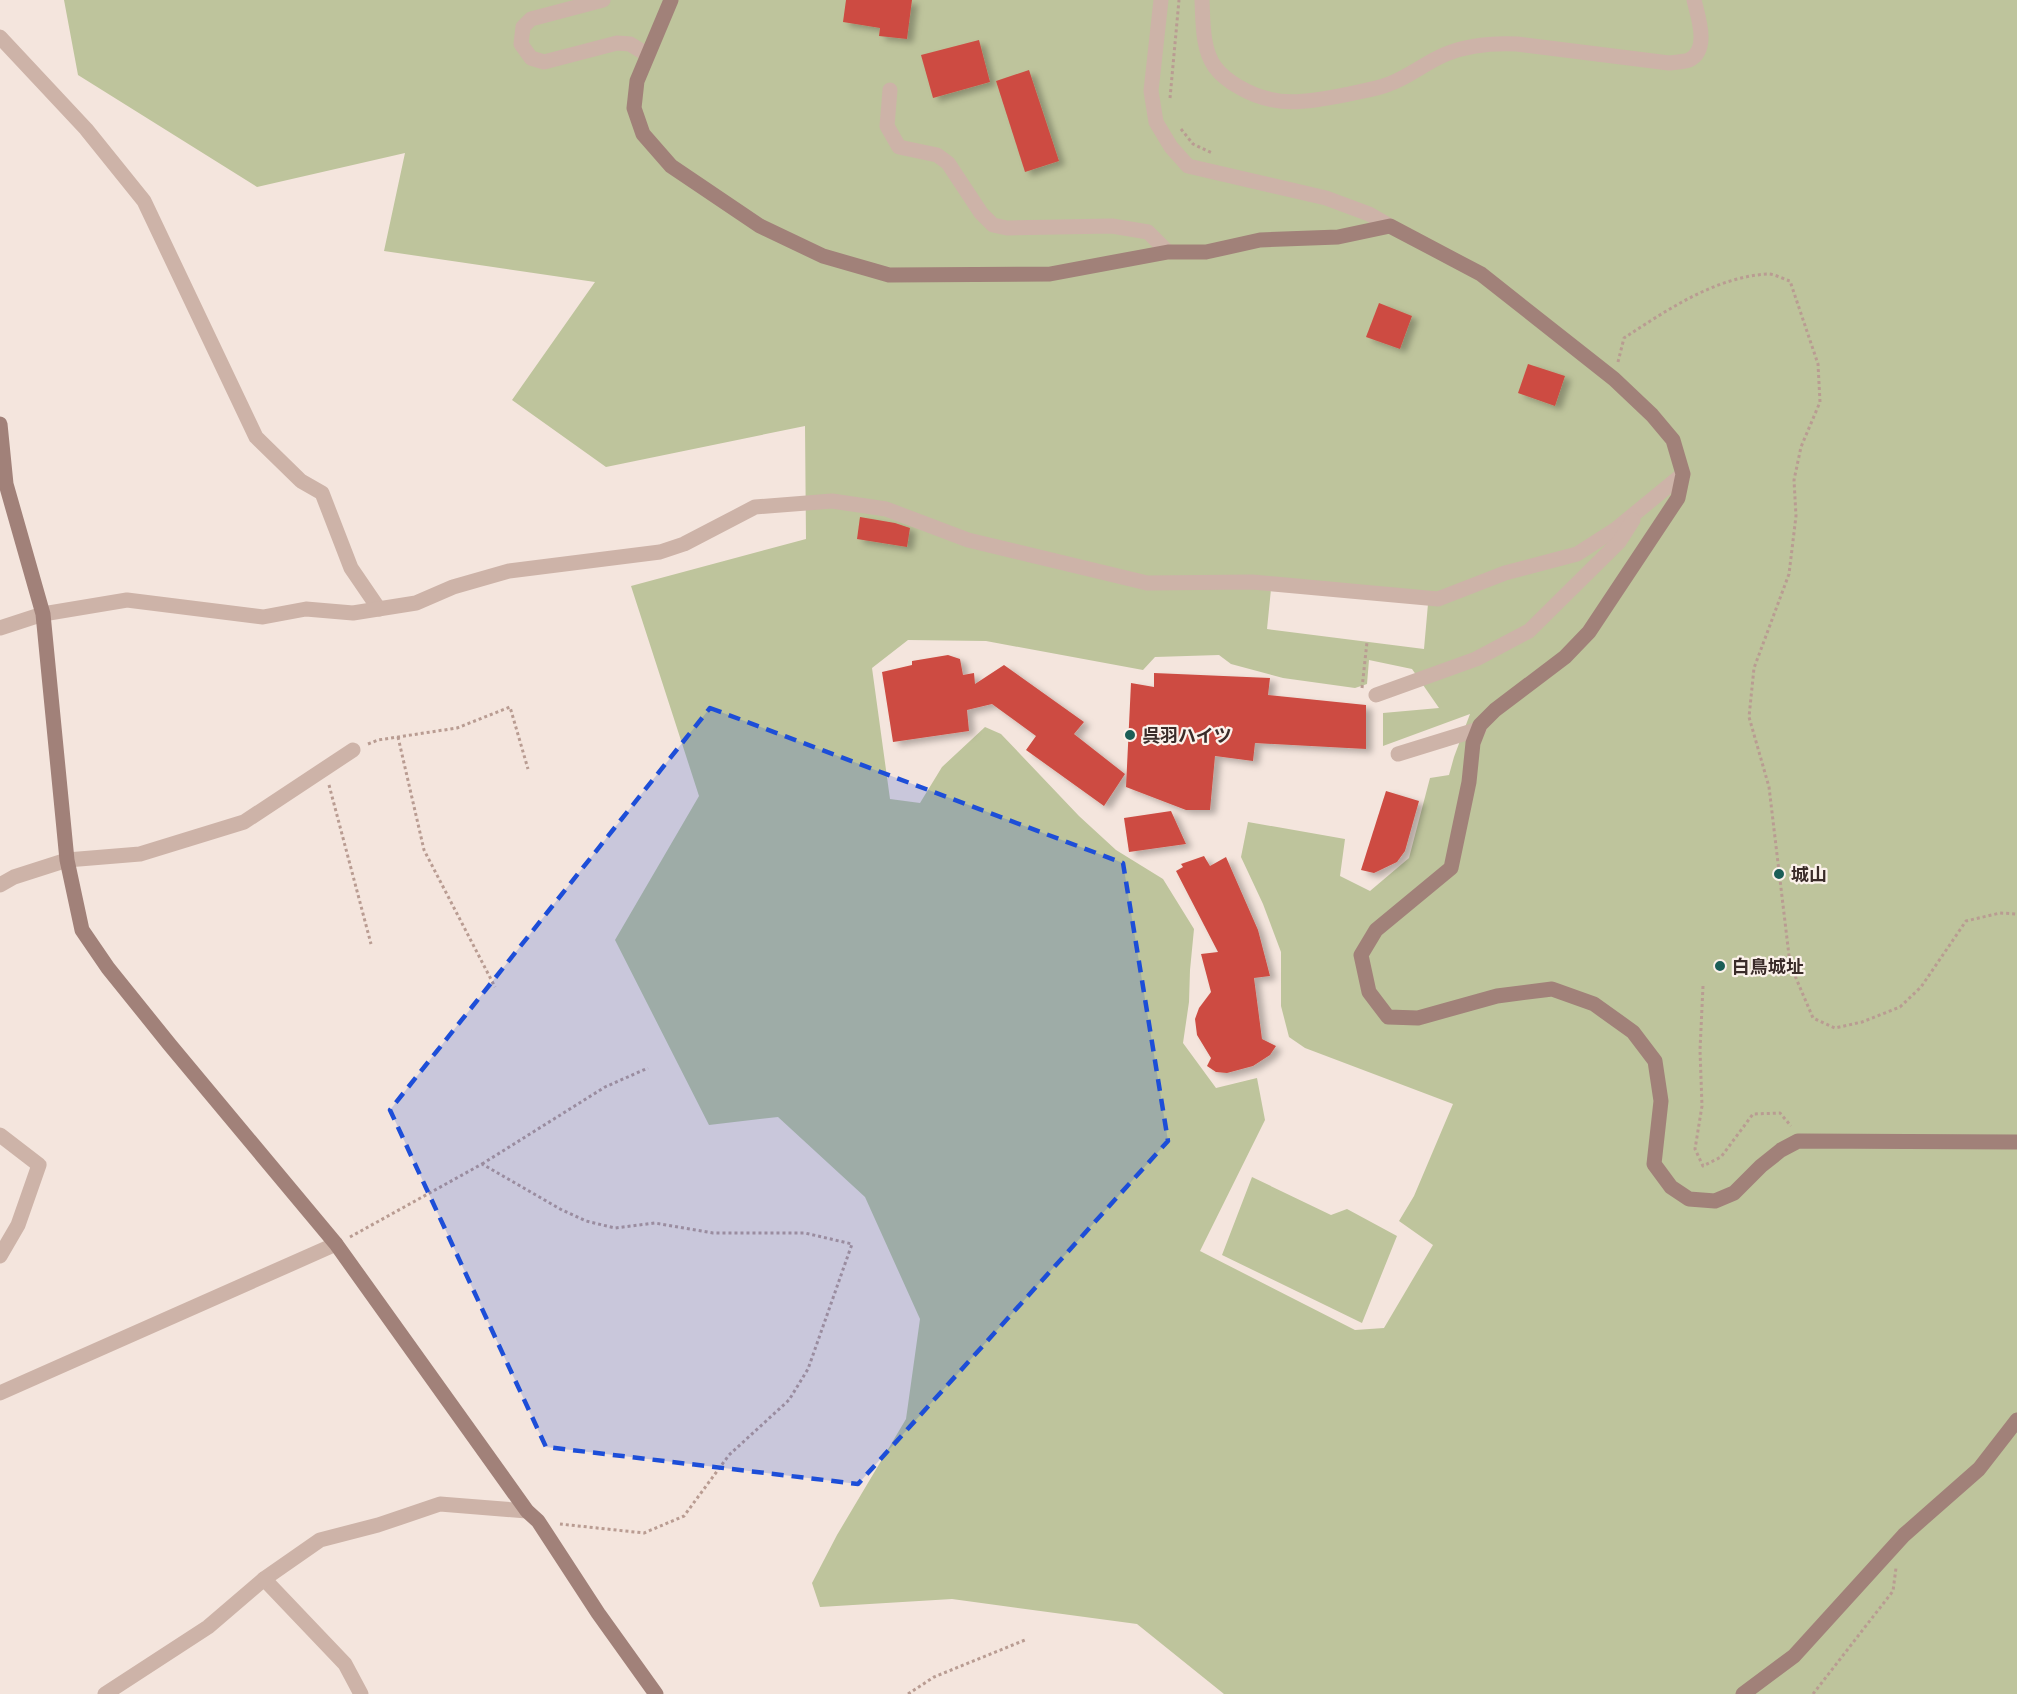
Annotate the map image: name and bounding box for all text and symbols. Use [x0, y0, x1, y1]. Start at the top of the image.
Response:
place label: 呉羽ハイツ [1142, 725, 1232, 746]
marker: 呉羽ハイツ [1123, 728, 1137, 742]
place label: 城山 [1791, 864, 1827, 885]
marker: 城山 [1772, 867, 1786, 881]
place label: 白鳥城址 [1732, 956, 1804, 977]
marker: 白鳥城址 [1713, 959, 1727, 973]

